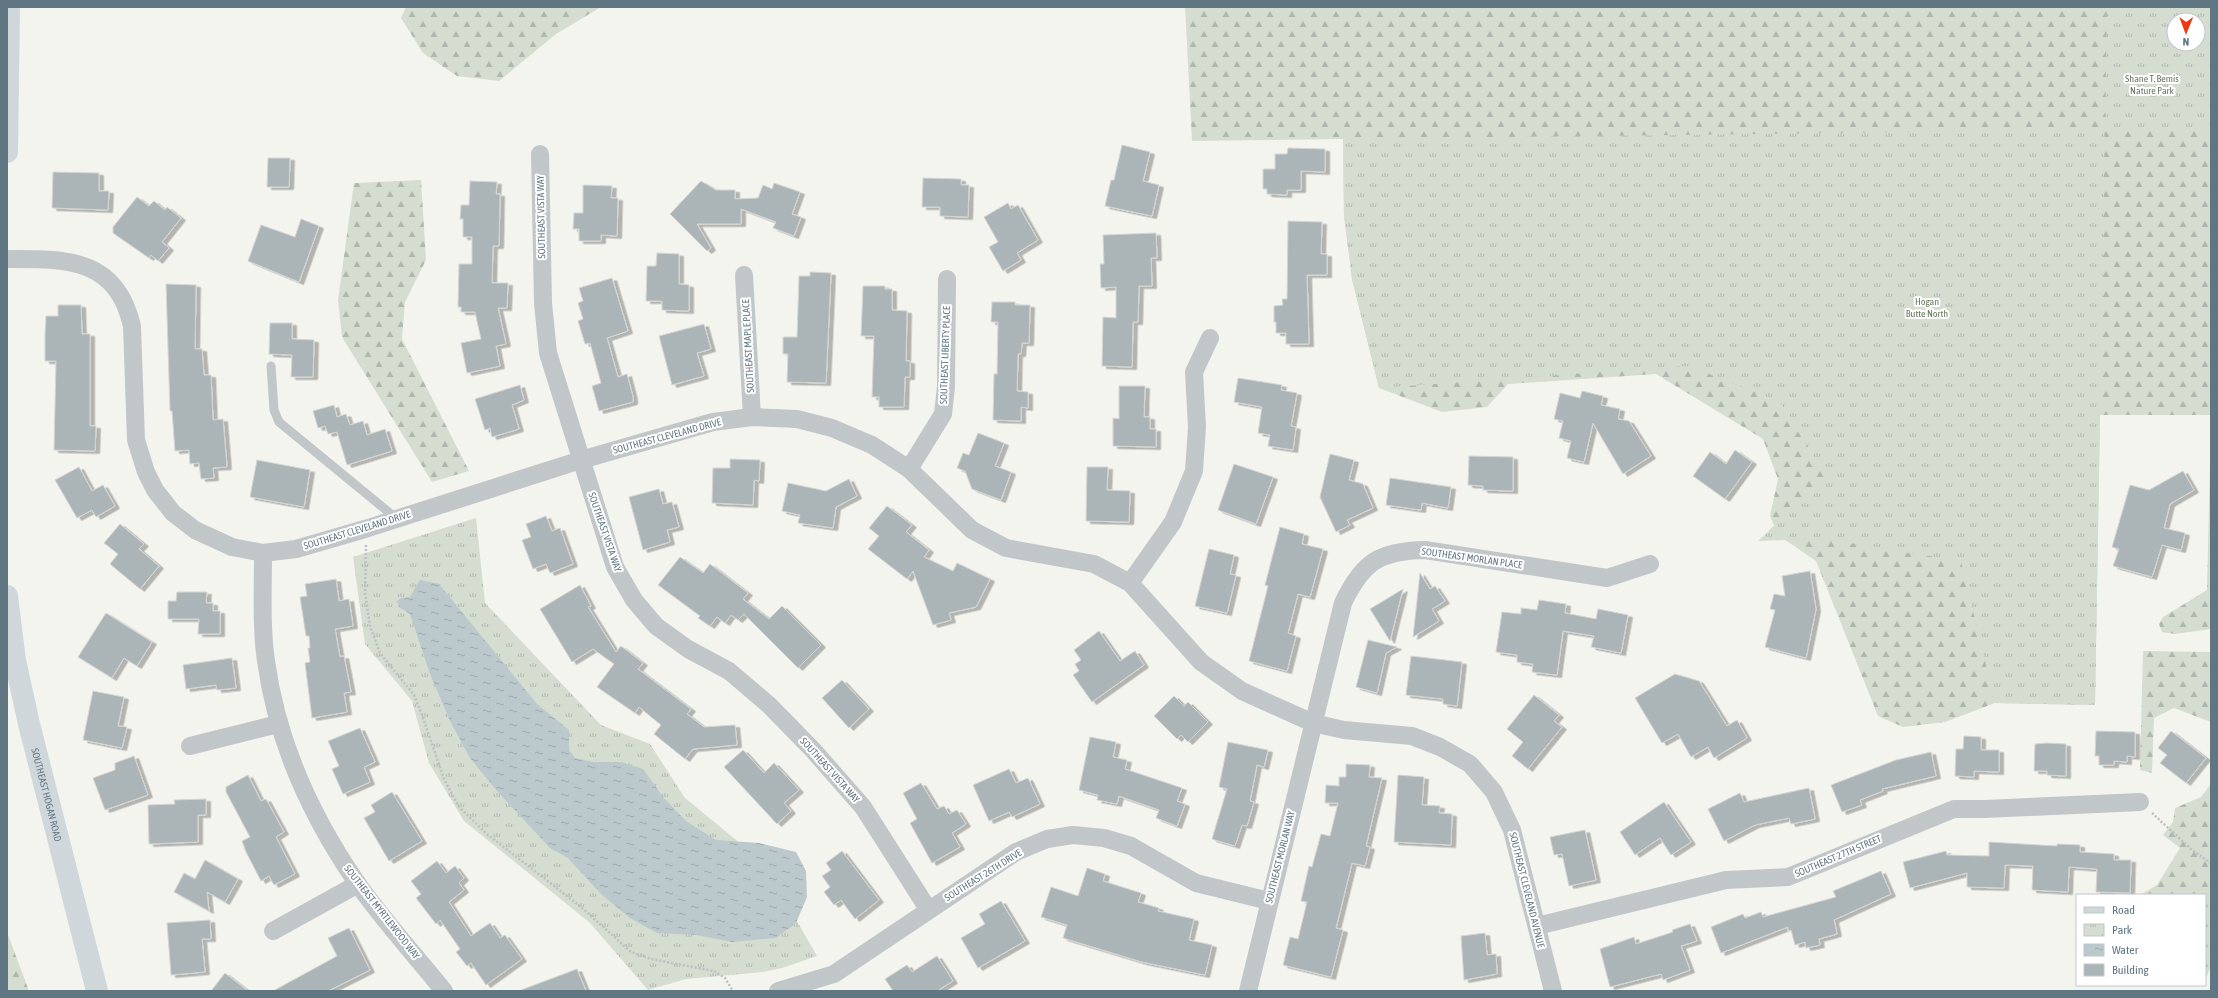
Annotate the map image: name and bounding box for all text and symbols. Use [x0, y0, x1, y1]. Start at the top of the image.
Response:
north arrow [2166, 12, 2206, 52]
text: N [2182, 36, 2189, 48]
park label: Shane T. Bemis Nature Park [2125, 73, 2179, 96]
street label: SOUTHEAST VISTA WAY [535, 175, 547, 259]
park label: Hogan Butte North [1906, 296, 1948, 319]
street label: SOUTHEAST MAPLE PLACE [740, 298, 756, 393]
street label: SOUTHEAST LIBERTY PLACE [938, 305, 952, 404]
street label: SOUTHEAST CLEVELAND DRIVE [612, 416, 723, 456]
street label: SOUTHEAST VISTA WAY [586, 491, 624, 574]
street label: SOUTHEAST CLEVELAND DRIVE [302, 508, 412, 551]
street label: SOUTHEAST MORLAN PLACE [1421, 546, 1524, 571]
street label: SOUTHEAST VISTA WAY [798, 735, 862, 805]
street label: SOUTHEAST HOGAN ROAD [30, 747, 64, 843]
street label: SOUTHEAST MORLAN WAY [1263, 809, 1297, 904]
street label: SOUTHEAST CLEVELAND AVENUE [1507, 831, 1547, 950]
street label: SOUTHEAST 27TH STREET [1793, 833, 1883, 879]
street label: SOUTHEAST 26TH DRIVE [943, 846, 1024, 903]
street label: SOUTHEAST MYRTLEWOOD WAY [342, 863, 422, 961]
legend [2076, 894, 2206, 986]
text: Road [2112, 903, 2135, 917]
text: Park [2112, 923, 2133, 937]
text: Water [2112, 943, 2139, 957]
text: Building [2112, 963, 2150, 977]

